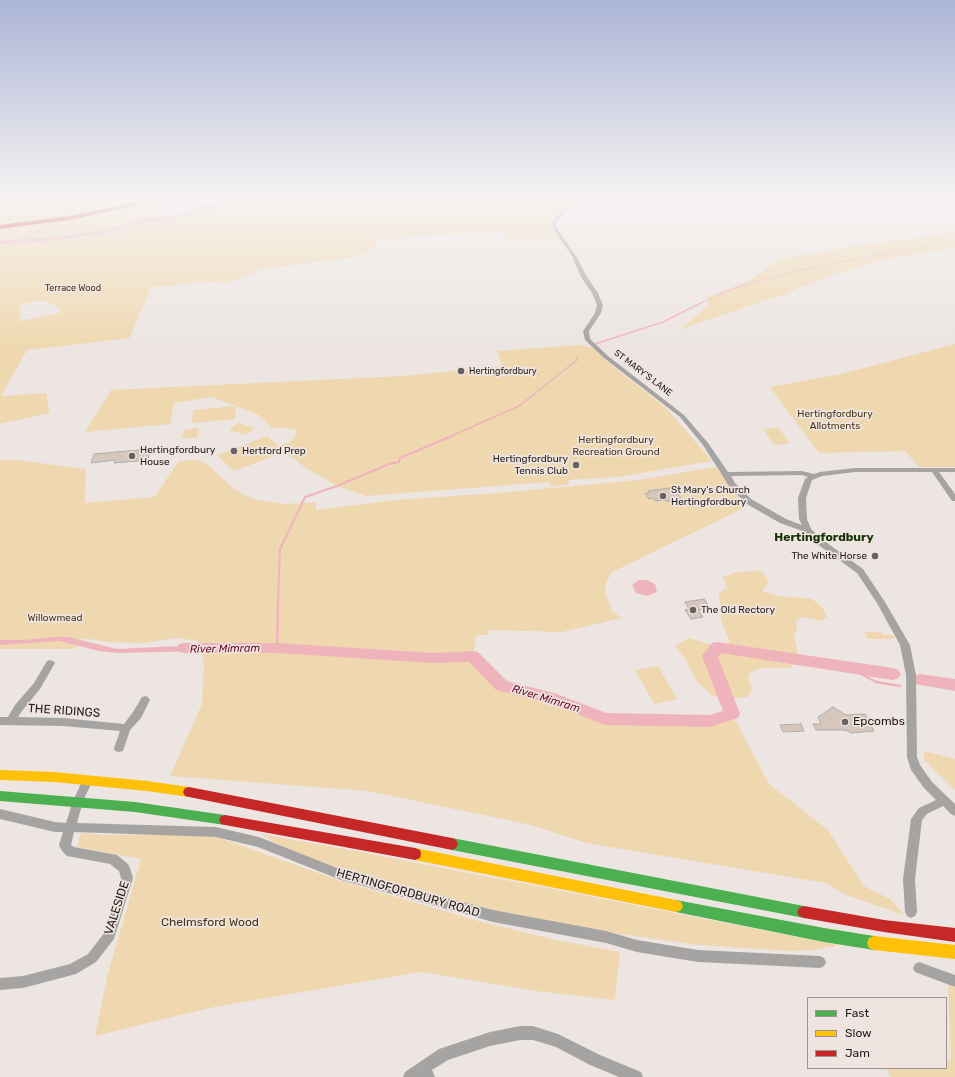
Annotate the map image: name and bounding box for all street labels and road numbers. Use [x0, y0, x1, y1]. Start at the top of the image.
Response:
street label: ST MARY'S LANE [612, 348, 674, 398]
street label: THE RIDINGS [27, 701, 101, 721]
street label: HERTINGFORDBURY ROAD [335, 866, 481, 920]
street label: VALESIDE [102, 879, 132, 937]

